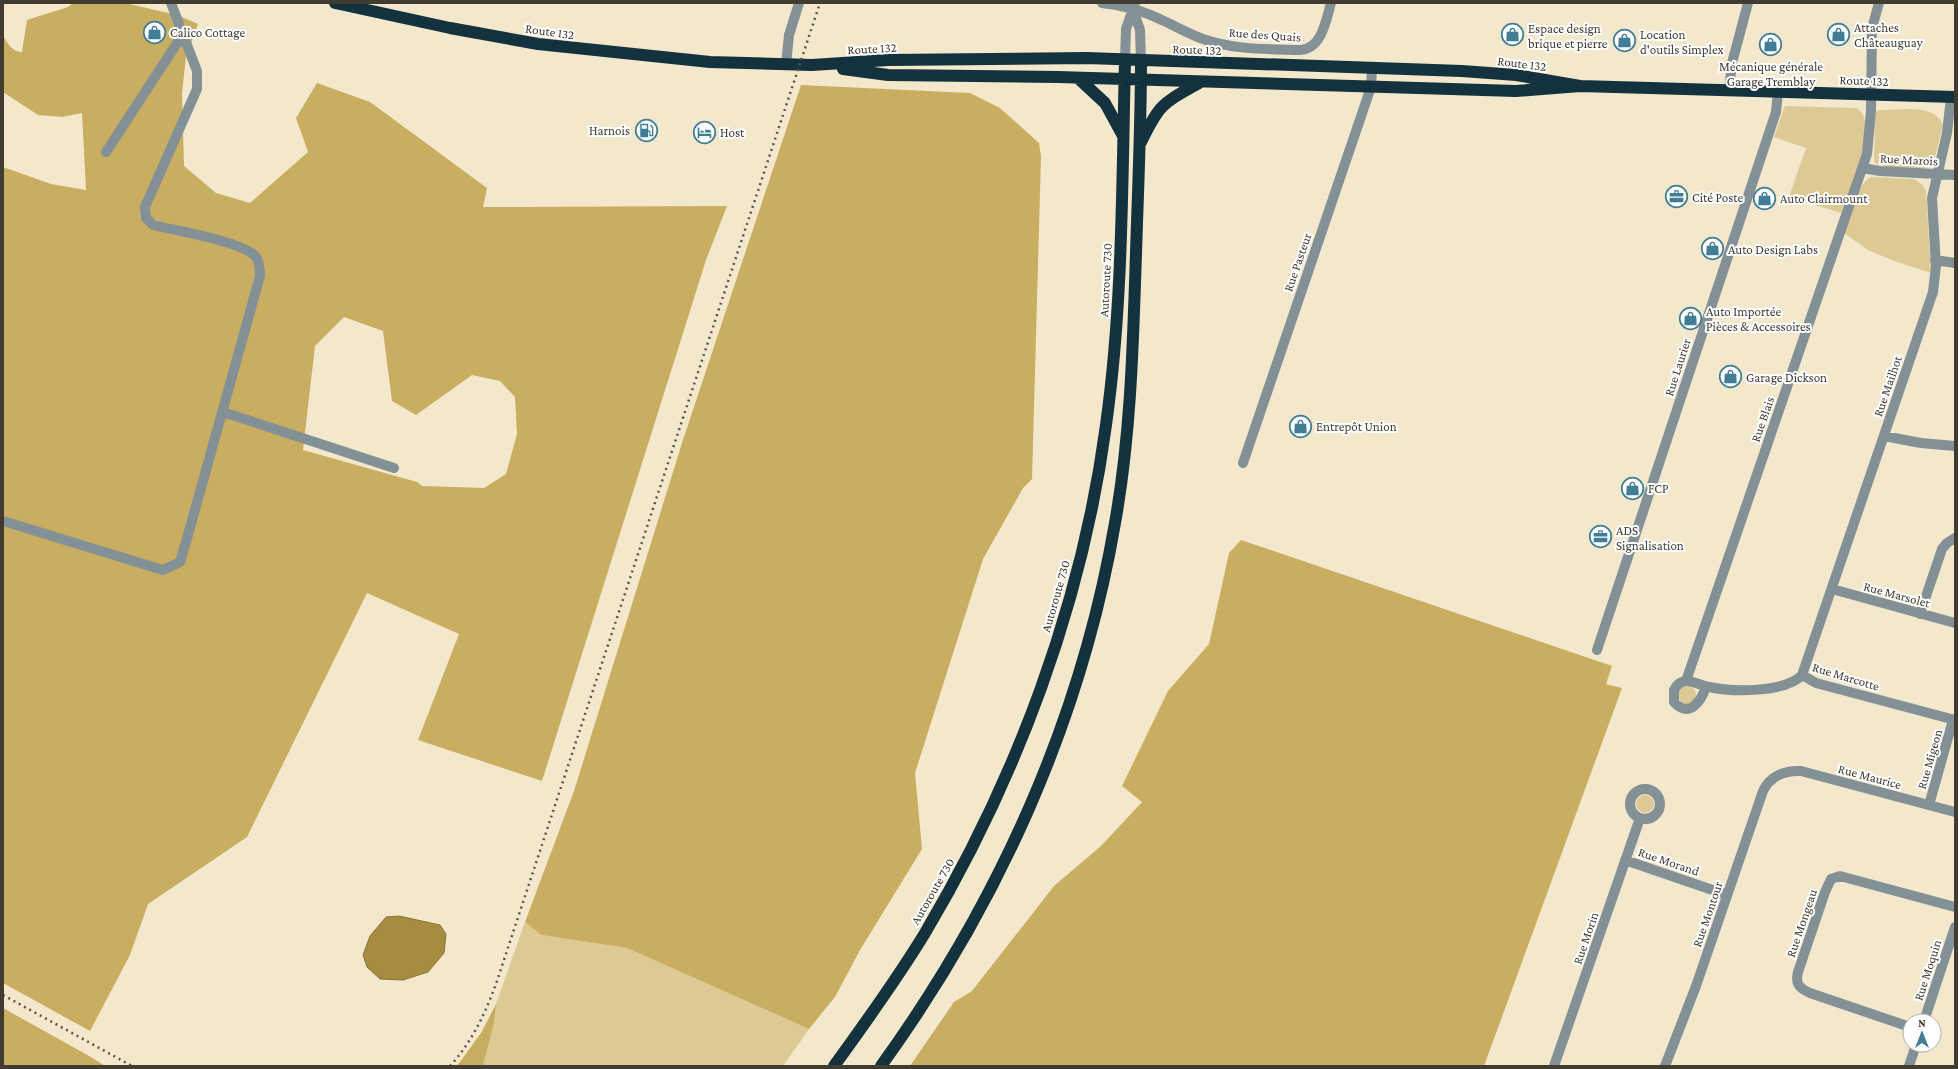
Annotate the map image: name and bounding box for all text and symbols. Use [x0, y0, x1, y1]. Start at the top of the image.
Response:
shop icon: Calico Cottage [142, 19, 168, 45]
place label: Attaches Châteauguay [1854, 20, 1924, 50]
street label: Route 132 [524, 21, 575, 42]
place label: Espace design brique et pierre [1528, 21, 1608, 51]
shop icon: Attaches Châteauguay [1825, 21, 1851, 47]
shop icon: Espace design brique et pierre [1500, 22, 1526, 48]
street label: Rue des Quais [1228, 24, 1302, 45]
place label: Calico Cottage [170, 25, 245, 40]
place label: Location d'outils Simplex [1640, 27, 1724, 57]
shop icon: Location d'outils Simplex [1612, 28, 1638, 54]
shop icon: Mécanique générale Garage Tremblay [1758, 31, 1784, 57]
street label: Route 132 [847, 40, 897, 57]
street label: Route 132 [1172, 41, 1222, 58]
street label: Route 132 [1497, 53, 1547, 74]
place label: Mécanique générale Garage Tremblay [1719, 59, 1823, 89]
street label: Route 132 [1839, 72, 1889, 89]
fuel station icon: Harnois [633, 117, 659, 143]
hotel icon: Host [692, 119, 718, 145]
place label: Harnois [589, 123, 630, 138]
place label: Host [720, 125, 745, 140]
street label: Rue Marois [1880, 150, 1938, 169]
office icon: Cité Poste [1663, 184, 1689, 210]
shop icon: Auto Clairmount [1752, 185, 1778, 211]
place label: Cité Poste [1692, 190, 1743, 205]
place label: Auto Clairmount [1780, 191, 1868, 206]
street label: Rue Pasteur [1280, 231, 1315, 293]
shop icon: Auto Design Labs [1700, 236, 1726, 262]
place label: Auto Design Labs [1728, 242, 1818, 257]
street label: Autoroute 730 [1096, 243, 1115, 318]
place label: Auto Importée Pièces & Accessoires [1706, 304, 1811, 334]
shop icon: Auto Importée Pièces & Accessoires [1678, 305, 1704, 331]
street label: Rue Laurier [1661, 336, 1694, 398]
street label: Rue Mailhot [1870, 353, 1905, 419]
shop icon: Garage Dickson [1718, 364, 1744, 390]
place label: Garage Dickson [1746, 370, 1827, 385]
street label: Rue Blais [1748, 394, 1777, 444]
shop icon: Entrepôt Union [1288, 413, 1314, 439]
place label: Entrepôt Union [1316, 419, 1397, 434]
shop icon: FCP [1620, 475, 1646, 501]
place label: FCP [1648, 481, 1669, 496]
place label: ADS Signalisation [1616, 523, 1684, 553]
office icon: ADS Signalisation [1587, 524, 1613, 550]
street label: Autoroute 730 [1038, 558, 1073, 634]
street label: Rue Marsolet [1862, 578, 1933, 611]
street label: Rue Marcotte [1811, 659, 1881, 694]
street label: Rue Migeon [1914, 727, 1945, 791]
street label: Rue Maurice [1837, 761, 1903, 792]
street label: Rue Morand [1636, 844, 1701, 879]
street label: Autoroute 730 [907, 855, 957, 927]
street label: Rue Montour [1689, 879, 1726, 949]
street label: Rue Mongeau [1783, 887, 1820, 959]
street label: Rue Morin [1570, 910, 1601, 966]
street label: Rue Moquin [1911, 938, 1944, 1003]
north arrow [1902, 1013, 1942, 1053]
text: N [1918, 1017, 1926, 1029]

